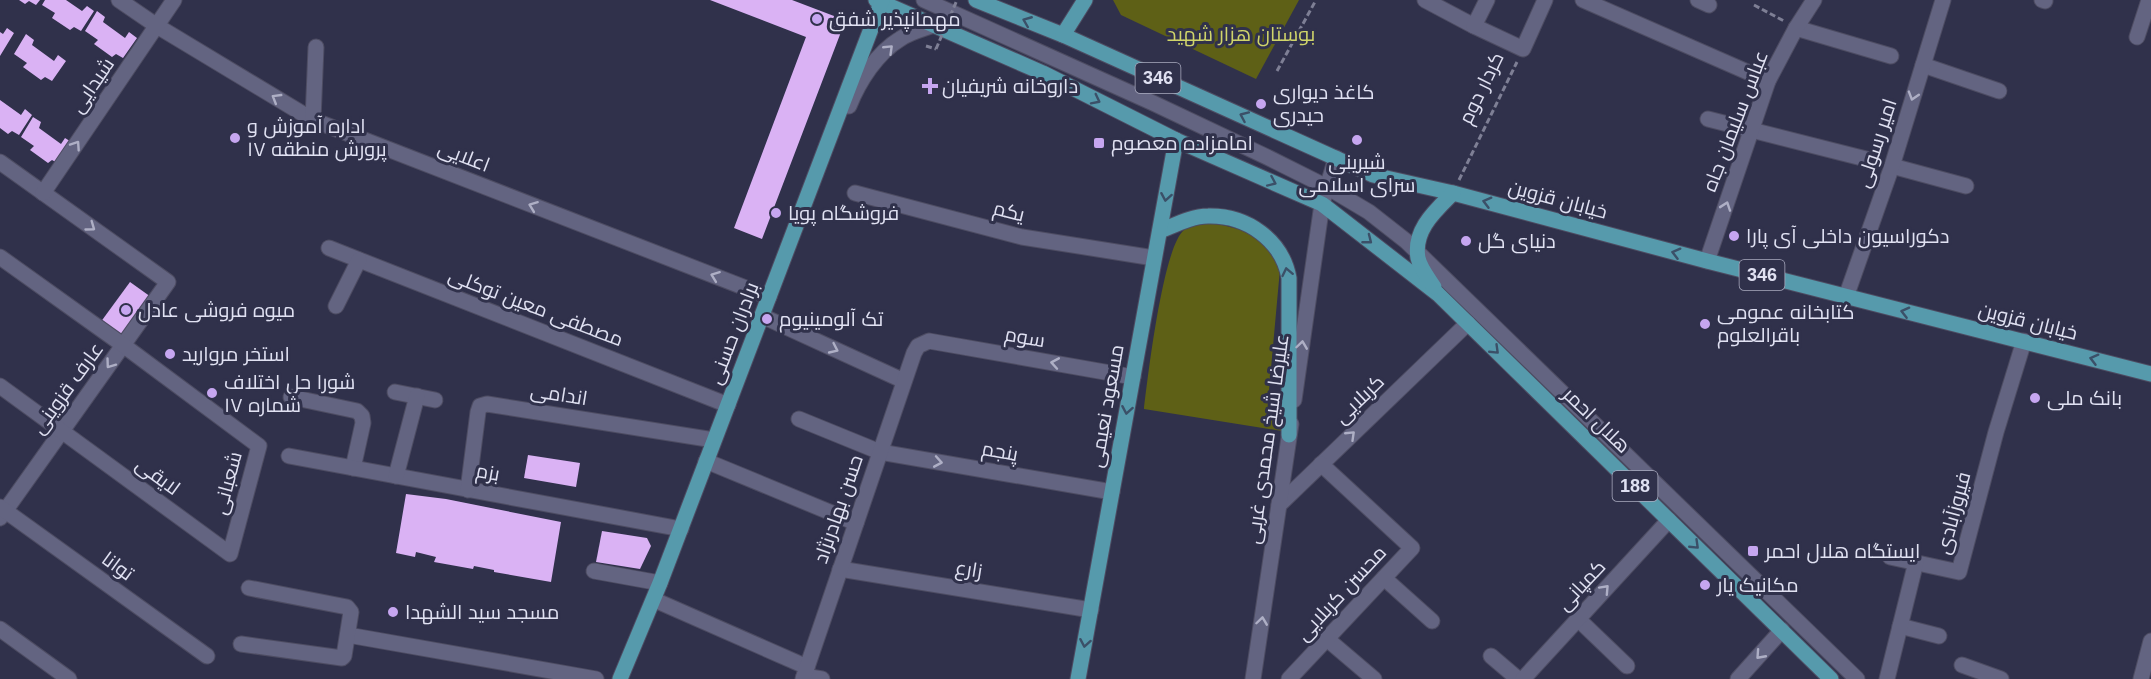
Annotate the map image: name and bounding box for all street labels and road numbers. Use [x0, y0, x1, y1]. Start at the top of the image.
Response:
street label: کردار دوم [1454, 48, 1511, 129]
street label: عباس سلیمان جاه [1698, 48, 1774, 195]
street label: شیدایی [66, 53, 120, 118]
road number: 346 [1136, 63, 1180, 93]
street label: امیر رسولی [1851, 96, 1903, 191]
street label: اعلایی [434, 136, 493, 178]
street label: خیابان قزوین [1506, 175, 1610, 225]
street label: یکم [990, 196, 1028, 229]
road number: 346 [1740, 260, 1784, 290]
street label: مصطفی معین توکلی [445, 264, 626, 352]
street label: برادران حسنی [703, 279, 764, 388]
street label: خیابان قزوین [1976, 298, 2080, 346]
street label: سوم [1003, 323, 1047, 354]
street label: علیرضا شیخ محمدی غربی [1241, 333, 1296, 546]
street label: عارف قزوینی [27, 338, 109, 439]
street label: مسعود نعیمی [1084, 343, 1130, 470]
street label: کربلایی [1330, 370, 1390, 429]
street label: اندامی [529, 379, 589, 411]
street label: هلال احمر [1557, 382, 1635, 459]
street label: پنجم [980, 437, 1021, 468]
street label: شعبانی [208, 449, 248, 517]
street label: حسن بهادرنژاد [809, 452, 869, 567]
street label: لایقی [131, 453, 184, 501]
street label: بزم [474, 459, 502, 488]
street label: فیروزآبادی [1931, 469, 1976, 557]
road number: 188 [1612, 471, 1658, 501]
street label: محسن کربلایی [1292, 541, 1392, 646]
street label: توانا [97, 547, 139, 586]
street label: کمپانی [1552, 555, 1611, 616]
street label: زارع [953, 556, 984, 585]

